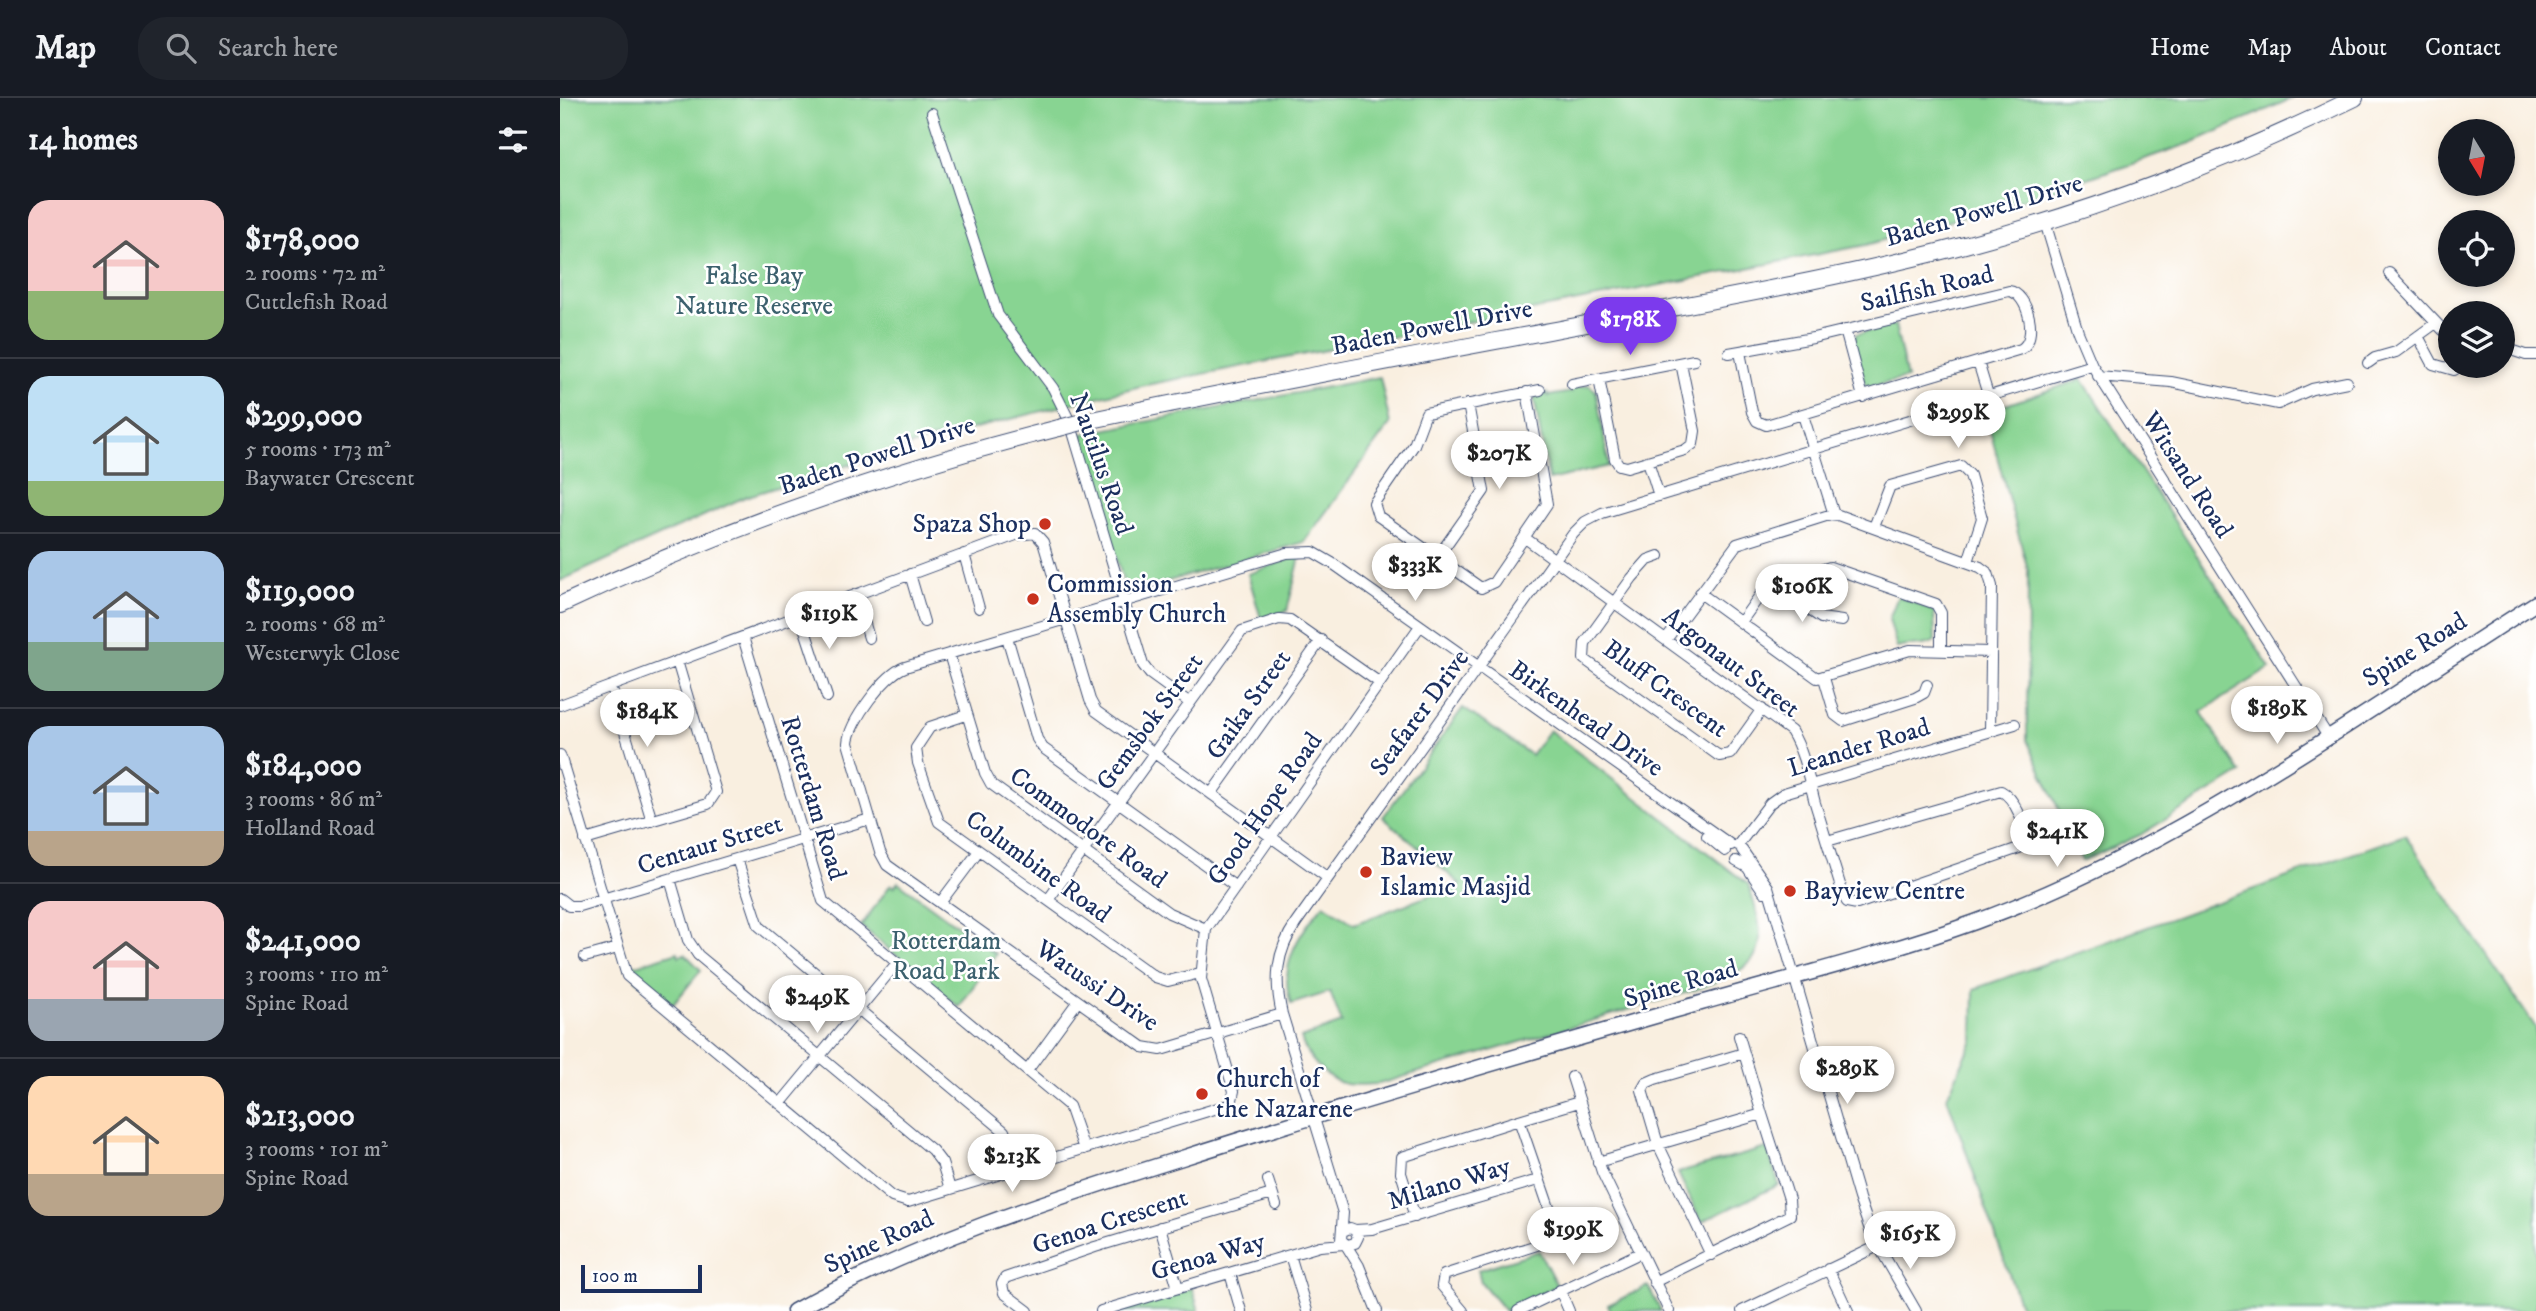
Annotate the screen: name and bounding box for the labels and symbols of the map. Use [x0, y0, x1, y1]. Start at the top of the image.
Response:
north arrow [2438, 119, 2515, 196]
street label: Baden Powell Drive [1881, 167, 2087, 255]
street label: Sailfish Road [1857, 258, 1997, 320]
park label: False Bay Nature Reserve [675, 260, 833, 323]
street label: Baden Powell Drive [1329, 292, 1535, 364]
pin: $178K [1581, 298, 1679, 357]
street label: Nautilus Road [1061, 389, 1141, 539]
pin: $299K [1909, 390, 2007, 450]
street label: Witsand Road [2133, 405, 2240, 545]
street label: Baden Powell Drive [775, 409, 979, 503]
pin: $207K [1450, 432, 1548, 491]
place label: Spaza Shop [913, 508, 1031, 541]
marker: Spaza Shop [1037, 516, 1053, 532]
pin: $333K [1366, 544, 1464, 603]
pin: $106K [1753, 564, 1851, 624]
place label: Commission Assembly Church [1047, 568, 1227, 631]
marker: Commission Assembly Church [1025, 591, 1041, 607]
pin: $119K [780, 592, 878, 651]
street label: Argonaut Street [1656, 600, 1806, 726]
street label: Spine Road [2357, 605, 2473, 695]
street label: Bluff Crescent [1596, 633, 1734, 745]
street label: Seafarer Drive [1363, 643, 1477, 783]
street label: Gaika Street [1199, 644, 1299, 766]
street label: Gemsbok Street [1089, 647, 1211, 797]
street label: Birkenhead Drive [1502, 653, 1670, 785]
pin: $189K [2228, 686, 2326, 746]
pin: $184K [598, 690, 696, 749]
street label: Leander Road [1784, 711, 1934, 785]
street label: Rotterdam Road [772, 712, 854, 884]
street label: Good Hope Road [1200, 726, 1330, 892]
street label: Commodore Road [1003, 760, 1173, 896]
street label: Columbine Road [959, 803, 1117, 931]
street label: Centaur Street [633, 807, 787, 883]
pin: $241K [2008, 810, 2106, 869]
place label: Baview Islamic Masjid [1380, 841, 1531, 904]
marker: Baview Islamic Masjid [1358, 864, 1374, 880]
place label: Bayview Centre [1804, 875, 1965, 908]
marker: Bayview Centre [1782, 883, 1798, 899]
park label: Rotterdam Road Park [891, 925, 1001, 988]
street label: Watussi Drive [1028, 932, 1165, 1039]
street label: Spine Road [1620, 952, 1742, 1016]
pin: $249K [768, 976, 866, 1035]
pin: $289K [1798, 1046, 1896, 1106]
place label: Church of the Nazarene [1216, 1063, 1353, 1126]
marker: Church of the Nazarene [1194, 1086, 1210, 1102]
pin: $213K [963, 1134, 1061, 1194]
street label: Milano Way [1384, 1150, 1515, 1218]
street label: Genoa Crescent [1028, 1181, 1192, 1263]
street label: Spine Road [819, 1202, 939, 1282]
pin: $199K [1524, 1208, 1622, 1267]
pin: $165K [1861, 1212, 1959, 1271]
street label: Genoa Way [1147, 1225, 1270, 1289]
scale bar [581, 1262, 702, 1294]

